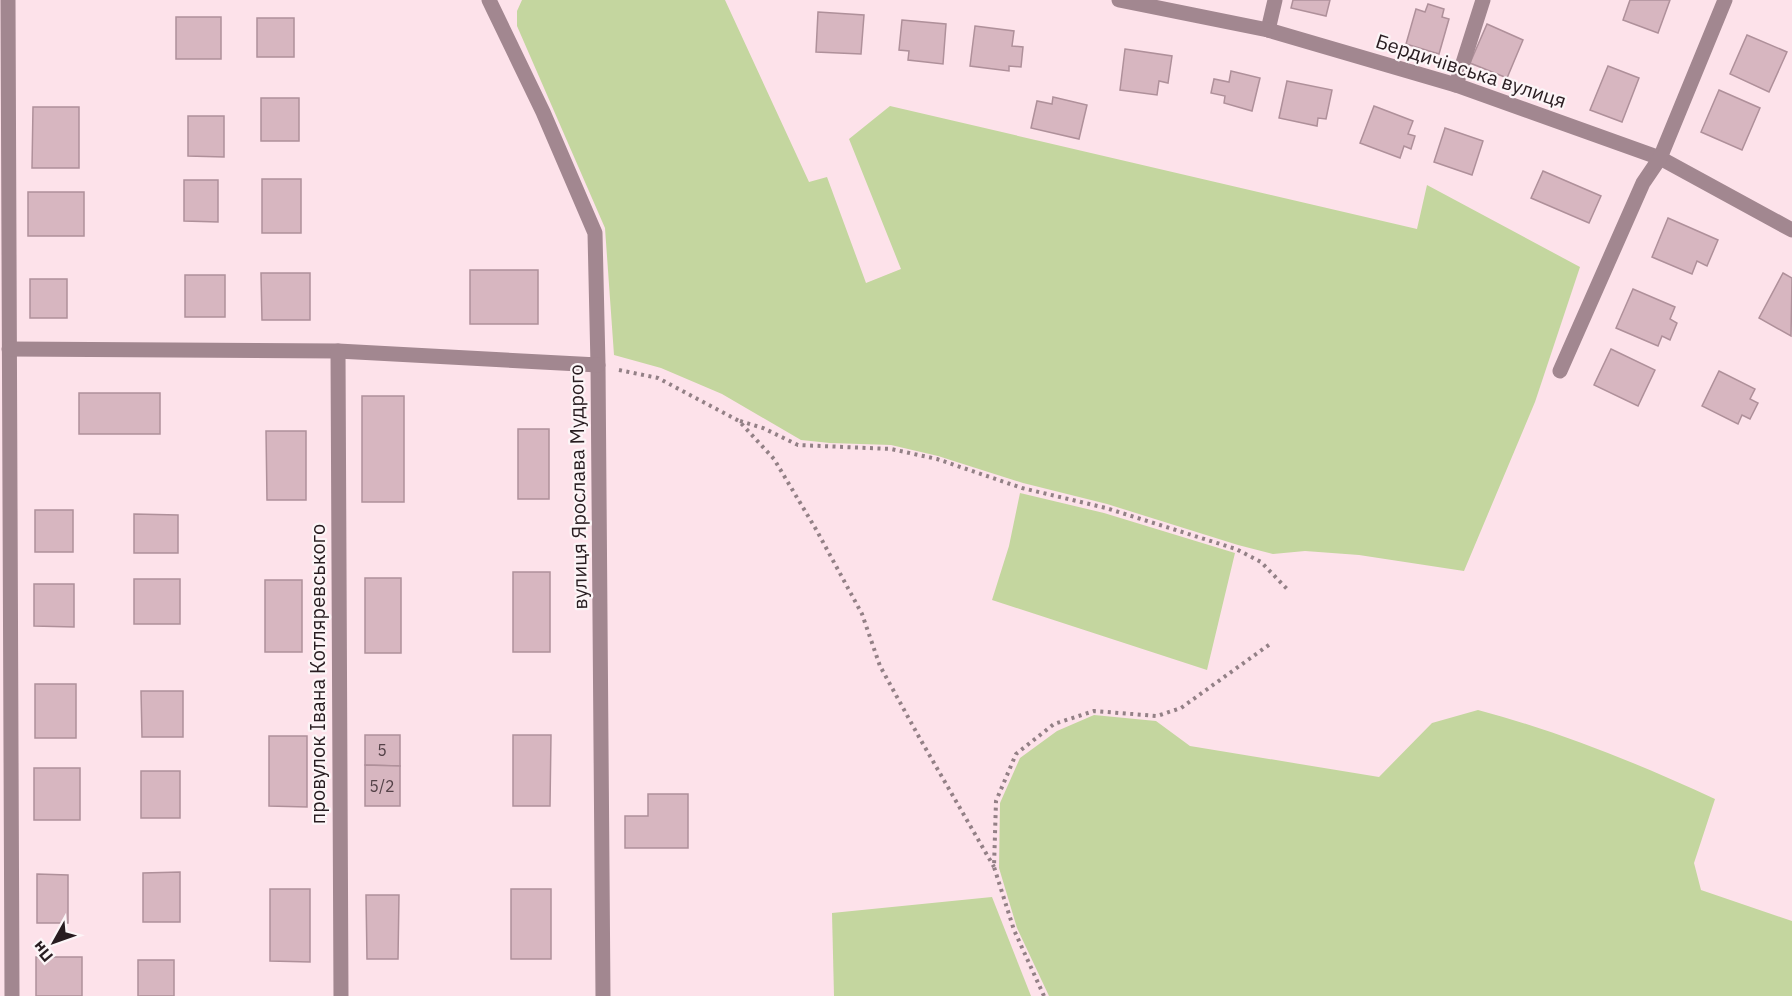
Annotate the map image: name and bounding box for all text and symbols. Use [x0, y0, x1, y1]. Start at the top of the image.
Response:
street label: Бердичівська вулиця [1372, 27, 1570, 114]
street label: вулиця Ярослава Мудрого [562, 364, 593, 610]
street label: провулок Івана Котляревського [304, 524, 331, 824]
house number: 5 [377, 740, 387, 760]
house number: 5/2 [369, 776, 395, 796]
north arrow [24, 912, 84, 972]
text: Пн [28, 937, 57, 966]

